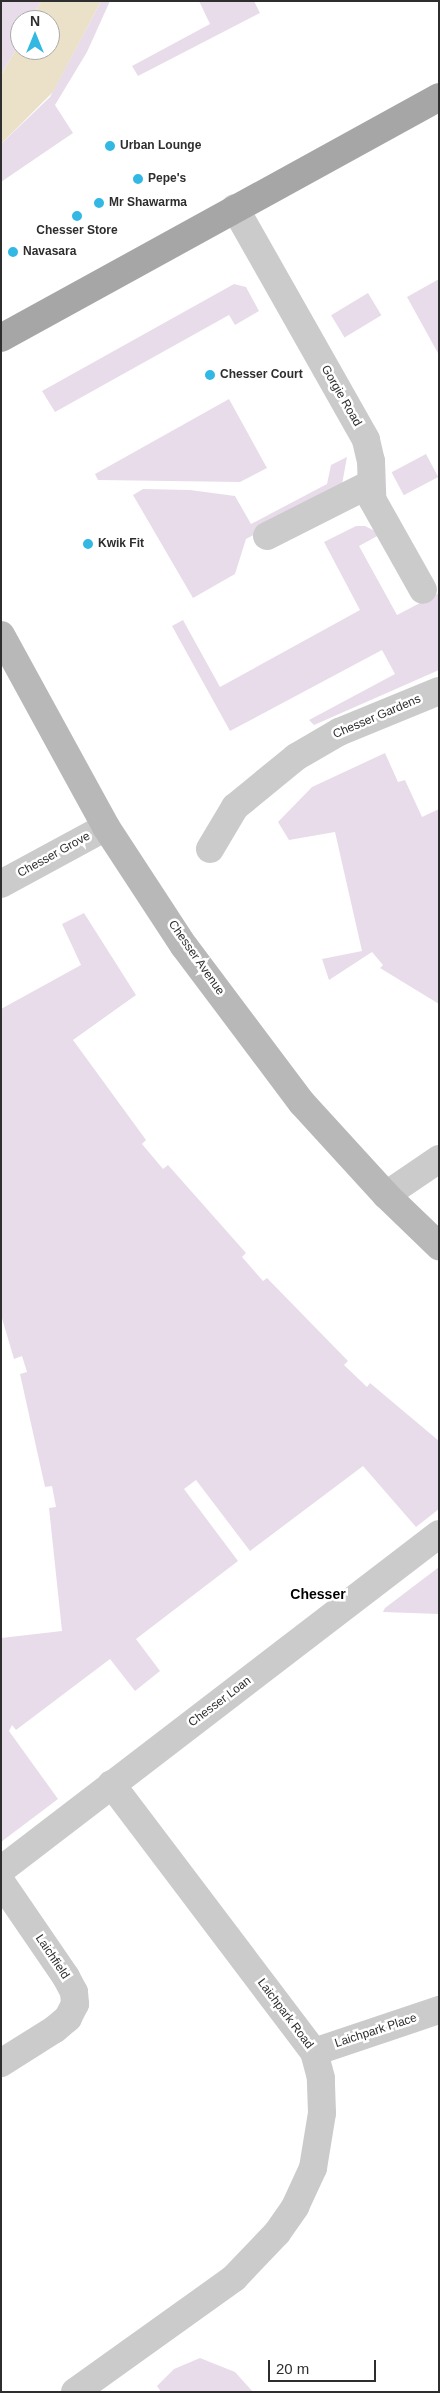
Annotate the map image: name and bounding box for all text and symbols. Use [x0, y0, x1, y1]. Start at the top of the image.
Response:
north arrow [10, 10, 60, 60]
text: N [30, 13, 40, 29]
place label: Urban Lounge [120, 139, 201, 153]
marker: Urban Lounge [104, 140, 116, 152]
place label: Pepe's [148, 172, 186, 186]
marker: Pepe's [132, 173, 144, 185]
place label: Mr Shawarma [109, 196, 187, 210]
marker: Mr Shawarma [93, 197, 105, 209]
marker: Chesser Store [71, 210, 83, 222]
place label: Chesser Store [36, 224, 118, 238]
place label: Navasara [23, 245, 76, 259]
marker: Navasara [7, 246, 19, 258]
street label: Gorgie Road [318, 363, 364, 429]
place label: Chesser Court [220, 368, 303, 382]
marker: Chesser Court [204, 369, 216, 381]
place label: Kwik Fit [98, 537, 144, 551]
marker: Kwik Fit [82, 538, 94, 550]
street label: Chesser Gardens [331, 692, 423, 742]
street label: Chesser Grove [15, 829, 93, 881]
street label: Chesser Avenue [165, 918, 227, 998]
district label: Chesser [290, 1586, 346, 1602]
street label: Chesser Loan [186, 1674, 254, 1730]
street label: Laichfield [32, 1932, 72, 1982]
street label: Laichpark Road [254, 1976, 316, 2052]
street label: Laichpark Place [333, 2011, 419, 2051]
scale bar [270, 2350, 378, 2382]
text: 20 m [276, 2360, 309, 2377]

